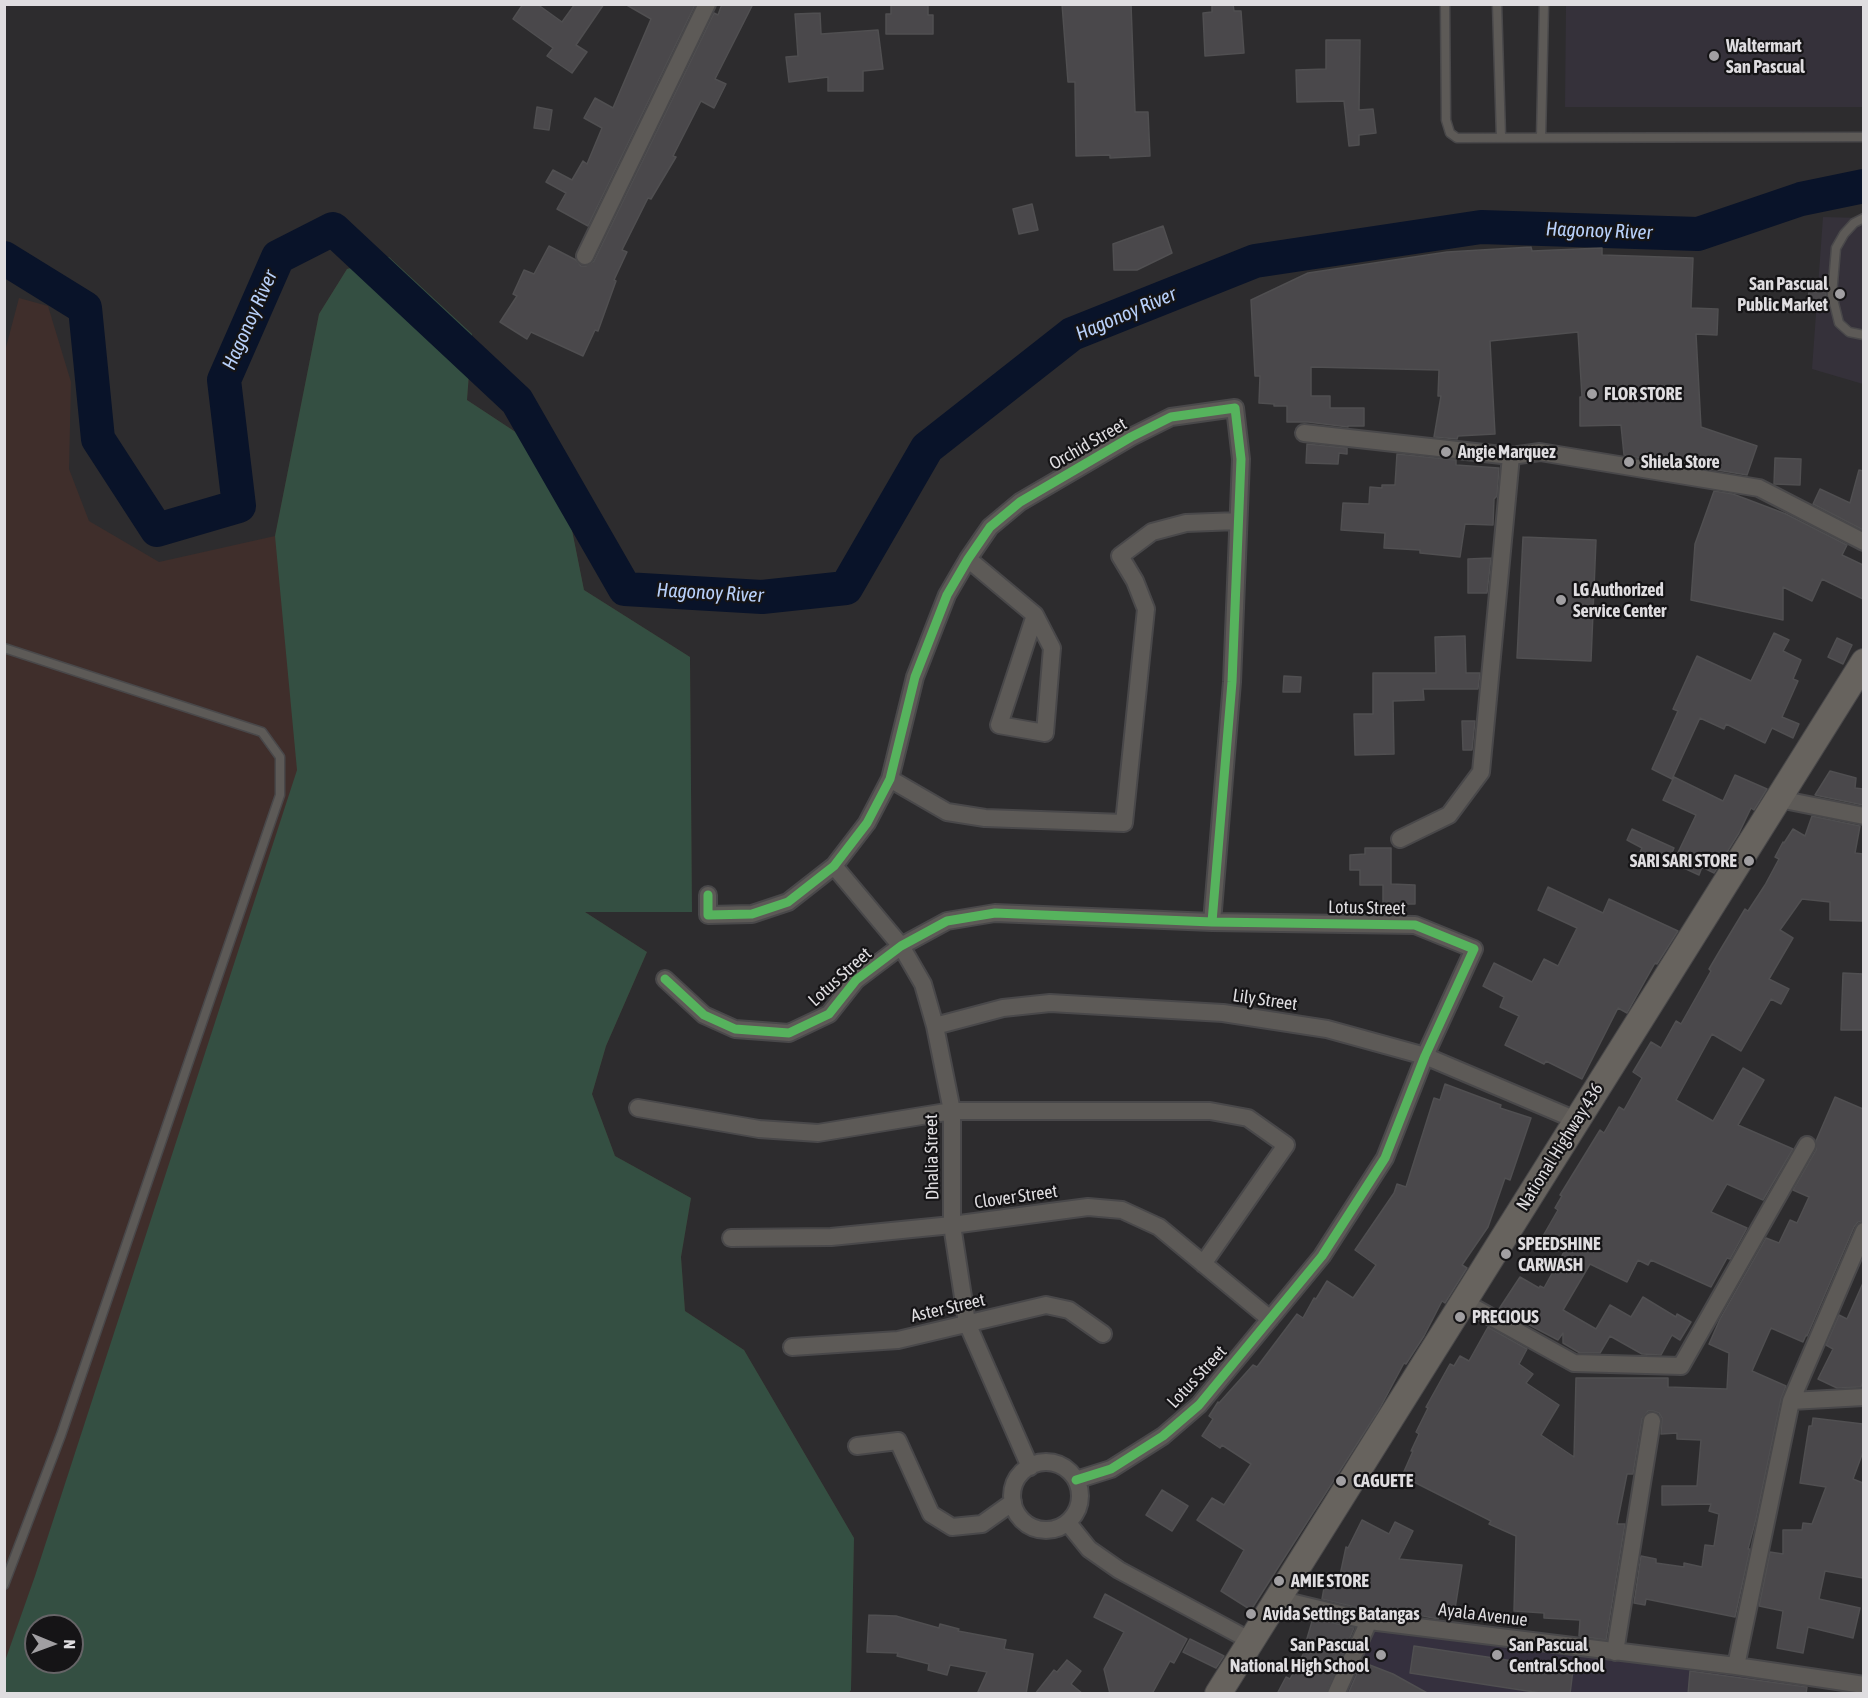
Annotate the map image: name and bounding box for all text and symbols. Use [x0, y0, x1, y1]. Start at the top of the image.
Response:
place label: Waltermart San Pascual [1726, 35, 1805, 78]
marker: Waltermart San Pascual [1707, 49, 1721, 63]
water label: Hagonoy River [1545, 217, 1653, 245]
water label: Hagonoy River [217, 266, 283, 374]
place label: San Pascual Public Market [1737, 273, 1828, 316]
water label: Hagonoy River [1072, 282, 1180, 346]
marker: San Pascual Public Market [1833, 287, 1847, 301]
place label: FLOR STORE [1604, 383, 1682, 405]
marker: FLOR STORE [1585, 387, 1599, 401]
street label: Orchid Street [1045, 413, 1131, 475]
place label: Angie Marquez [1458, 441, 1556, 463]
marker: Angie Marquez [1439, 445, 1453, 459]
place label: Shiela Store [1641, 451, 1720, 473]
marker: Shiela Store [1622, 455, 1636, 469]
water label: Hagonoy River [656, 578, 764, 608]
place label: LG Authorized Service Center [1573, 579, 1666, 622]
marker: LG Authorized Service Center [1554, 593, 1568, 607]
place label: SARI SARI STORE [1630, 850, 1737, 872]
marker: SARI SARI STORE [1742, 854, 1756, 868]
street label: Lotus Street [1328, 897, 1406, 919]
street label: Lotus Street [804, 943, 876, 1011]
street label: Lily Street [1231, 985, 1299, 1015]
street label: National Highway 436 [1512, 1079, 1608, 1215]
street label: Dhalia Street [920, 1114, 944, 1200]
street label: Clover Street [973, 1180, 1059, 1214]
place label: SPEEDSHINE CARWASH [1518, 1233, 1601, 1276]
marker: SPEEDSHINE CARWASH [1499, 1247, 1513, 1261]
street label: Aster Street [909, 1289, 987, 1327]
place label: PRECIOUS [1472, 1306, 1539, 1328]
marker: PRECIOUS [1453, 1310, 1467, 1324]
street label: Lotus Street [1163, 1341, 1231, 1413]
place label: CAGUETE [1353, 1470, 1413, 1492]
marker: CAGUETE [1334, 1474, 1348, 1488]
place label: AMIE STORE [1291, 1570, 1369, 1592]
marker: AMIE STORE [1272, 1574, 1286, 1588]
street label: Ayala Avenue [1437, 1599, 1529, 1631]
place label: Avida Settings Batangas [1263, 1603, 1420, 1625]
marker: Avida Settings Batangas [1244, 1607, 1258, 1621]
north arrow [24, 1614, 84, 1674]
place label: San Pascual National High School [1230, 1634, 1369, 1676]
place label: San Pascual Central School [1509, 1634, 1604, 1676]
text: N [61, 1639, 79, 1649]
marker: San Pascual National High School [1374, 1648, 1388, 1662]
marker: San Pascual Central School [1490, 1648, 1504, 1662]

